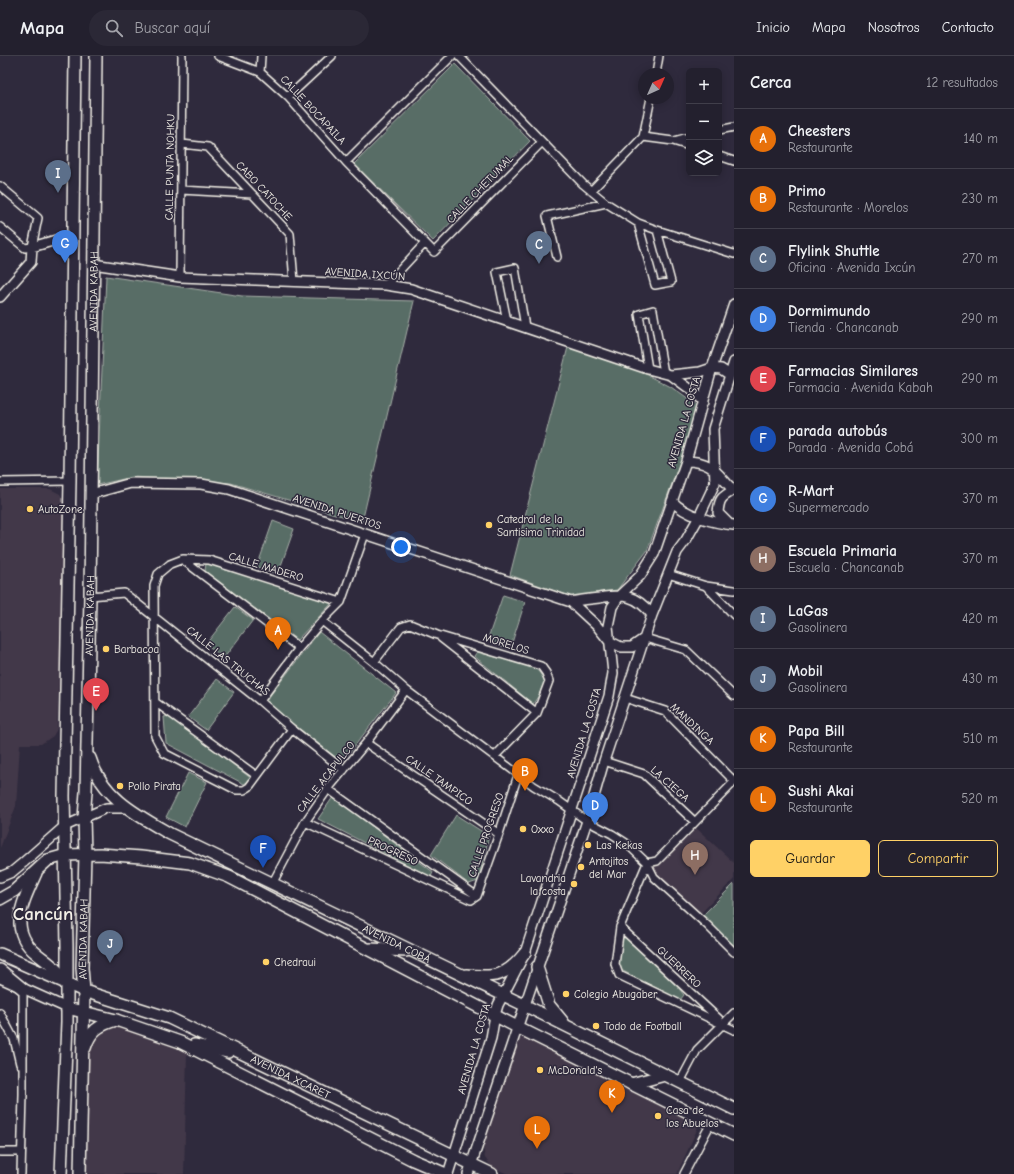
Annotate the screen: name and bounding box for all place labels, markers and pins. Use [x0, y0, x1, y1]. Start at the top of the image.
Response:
pin: I [45, 160, 71, 193]
pin: G [52, 230, 78, 263]
pin: C [526, 231, 552, 264]
place label: AutoZone [38, 503, 83, 516]
marker: AutoZone [25, 504, 35, 514]
place label: Catedral de la Santisima Trinidad [497, 513, 585, 539]
marker: Catedral de la Santisima Trinidad [484, 520, 494, 530]
pin: A [265, 617, 291, 650]
place label: Barbacoa [114, 643, 159, 656]
marker: Barbacoa [101, 644, 111, 654]
pin: E [83, 678, 109, 711]
pin: B [512, 758, 538, 791]
place label: Pollo Pirata [128, 780, 181, 793]
marker: Pollo Pirata [115, 781, 125, 791]
pin: D [582, 792, 608, 825]
place label: Oxxo [531, 823, 554, 836]
marker: Oxxo [518, 824, 528, 834]
pin: F [250, 835, 276, 868]
place label: Las Kekas [596, 839, 643, 852]
marker: Las Kekas [583, 840, 593, 850]
pin: H [682, 842, 708, 875]
place label: Antojitos del Mar [589, 855, 629, 881]
marker: Antojitos del Mar [576, 862, 586, 872]
place label: Lavandria la costa [521, 872, 566, 898]
marker: Lavandria la costa [569, 879, 579, 889]
pin: J [97, 930, 123, 963]
place label: Chedraui [274, 956, 316, 969]
marker: Chedraui [261, 957, 271, 967]
place label: Colegio Abugaber [574, 988, 658, 1001]
marker: Colegio Abugaber [561, 989, 571, 999]
place label: Todo de Football [604, 1020, 682, 1033]
marker: Todo de Football [591, 1021, 601, 1031]
place label: McDonald's [548, 1064, 602, 1077]
marker: McDonald's [535, 1065, 545, 1075]
pin: K [599, 1080, 625, 1113]
place label: Casa de los Abuelos [666, 1104, 719, 1130]
marker: Casa de los Abuelos [653, 1111, 663, 1121]
pin: L [524, 1116, 550, 1149]

